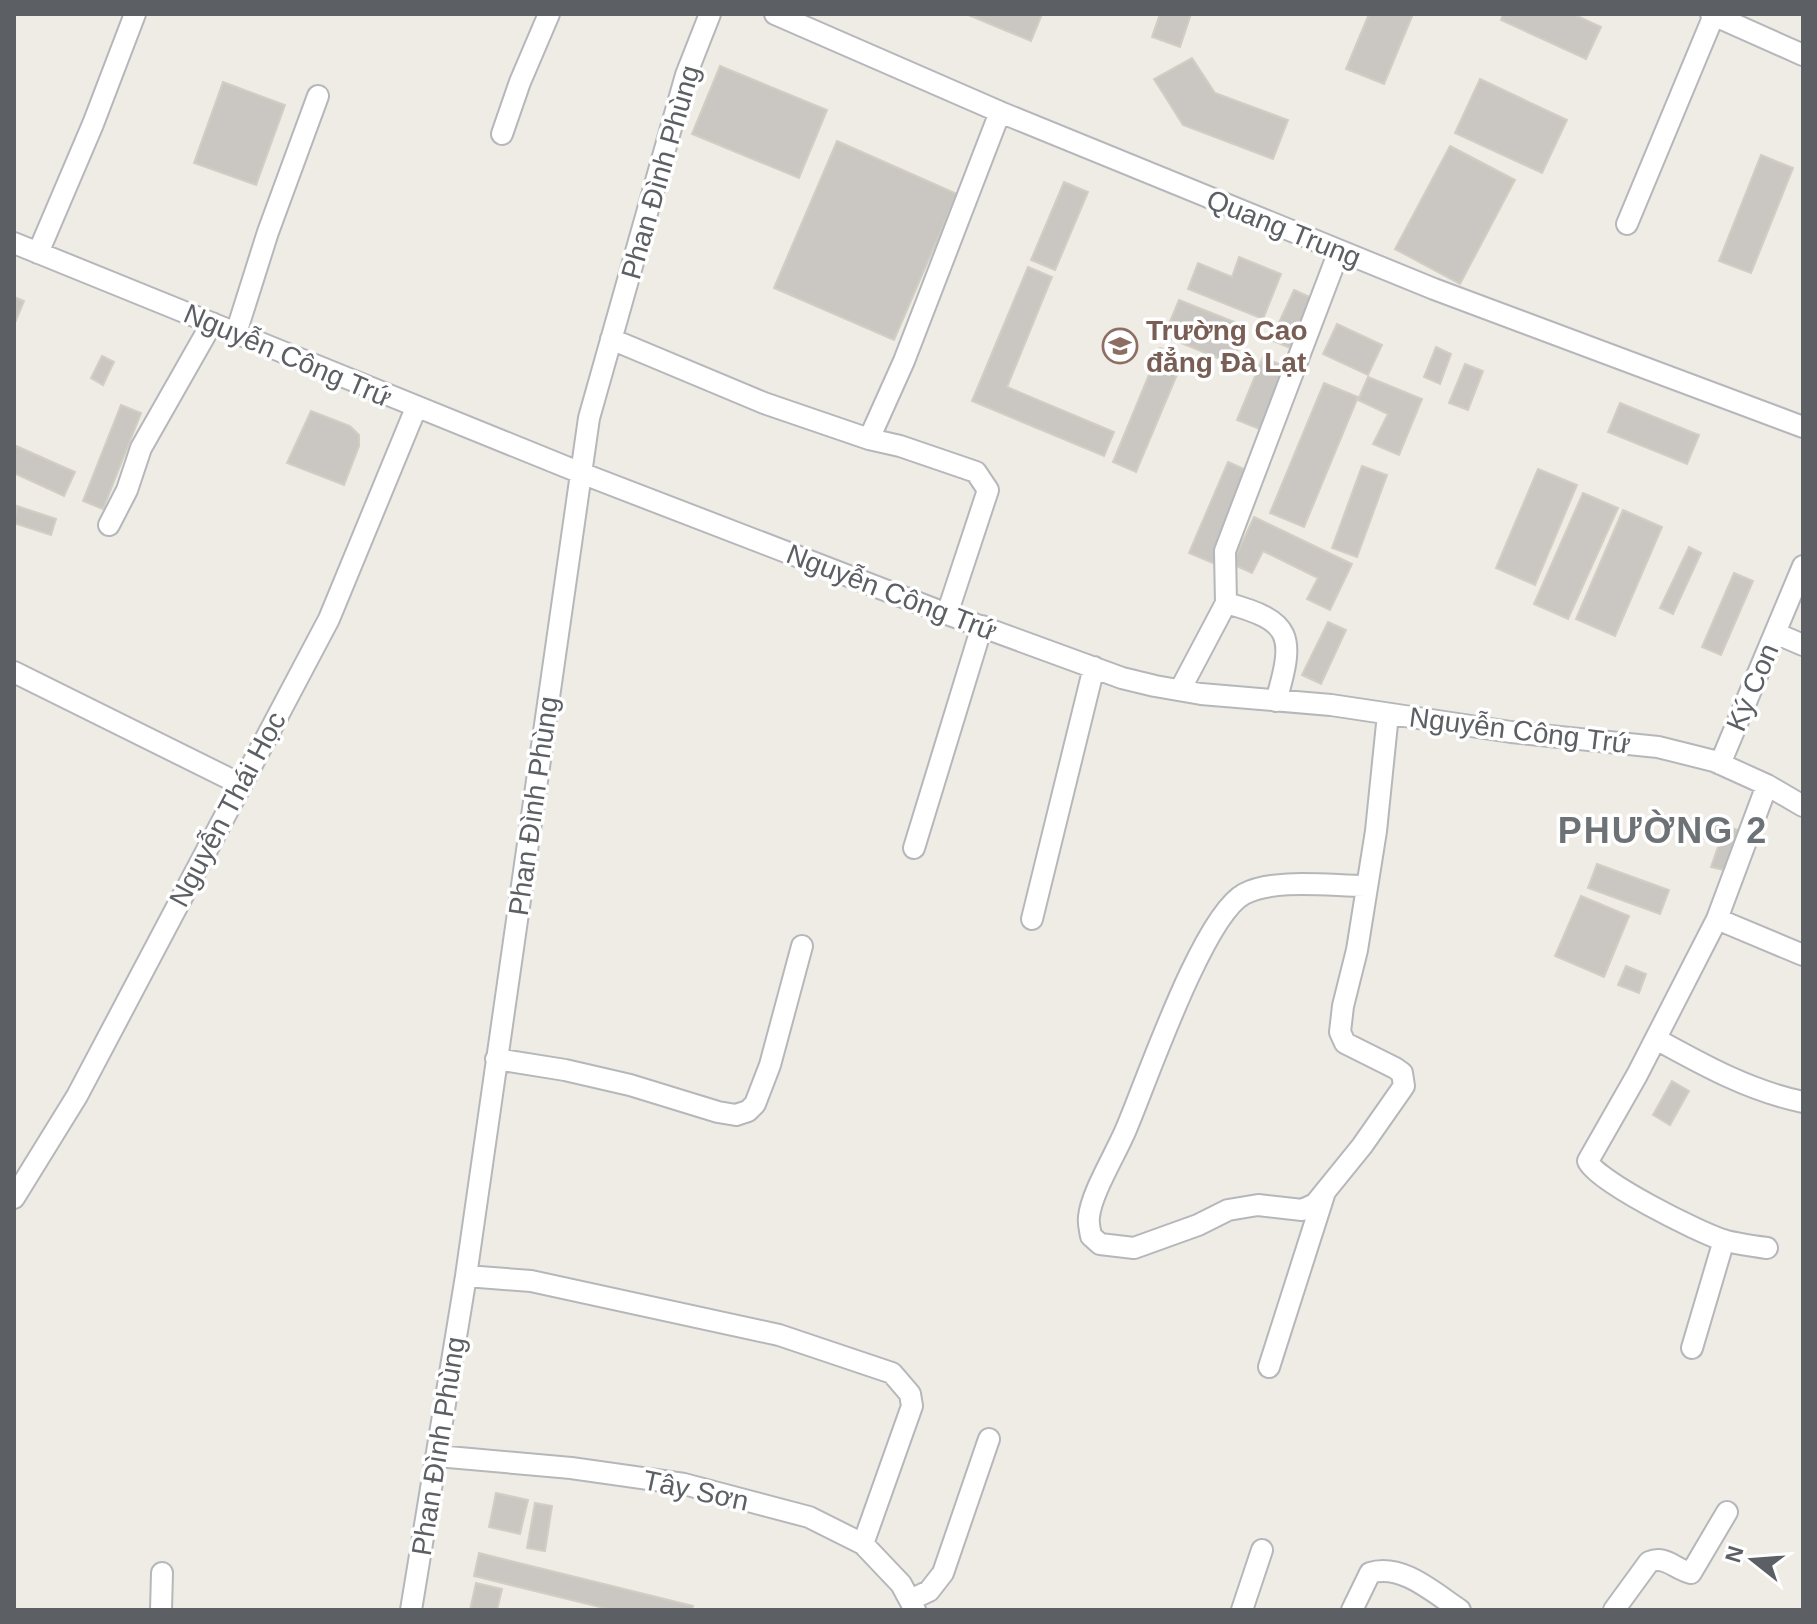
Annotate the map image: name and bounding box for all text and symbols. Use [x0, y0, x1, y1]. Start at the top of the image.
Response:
street label: Phan Đình Phùng [615, 62, 706, 283]
street label: Quang Trung [1202, 183, 1365, 273]
street label: Nguyễn Công Trứ [179, 298, 396, 413]
place label: Trường Cao đẳng Đà Lạt [1146, 315, 1308, 378]
school or university icon: Trường Cao đẳng Đà Lạt [1101, 327, 1139, 365]
street label: Nguyễn Công Trứ [782, 538, 1001, 647]
street label: Ký Con [1720, 639, 1785, 736]
street label: Phan Đình Phùng [503, 694, 564, 918]
street label: Nguyễn Công Trứ [1408, 702, 1632, 759]
street label: Nguyễn Thái Học [163, 707, 292, 912]
district label: PHƯỜNG 2 [1558, 809, 1768, 851]
street label: Phan Đình Phùng [406, 1334, 471, 1558]
street label: Tây Sơn [640, 1464, 751, 1517]
north arrow [1713, 1520, 1793, 1600]
text: N [1720, 1543, 1749, 1566]

